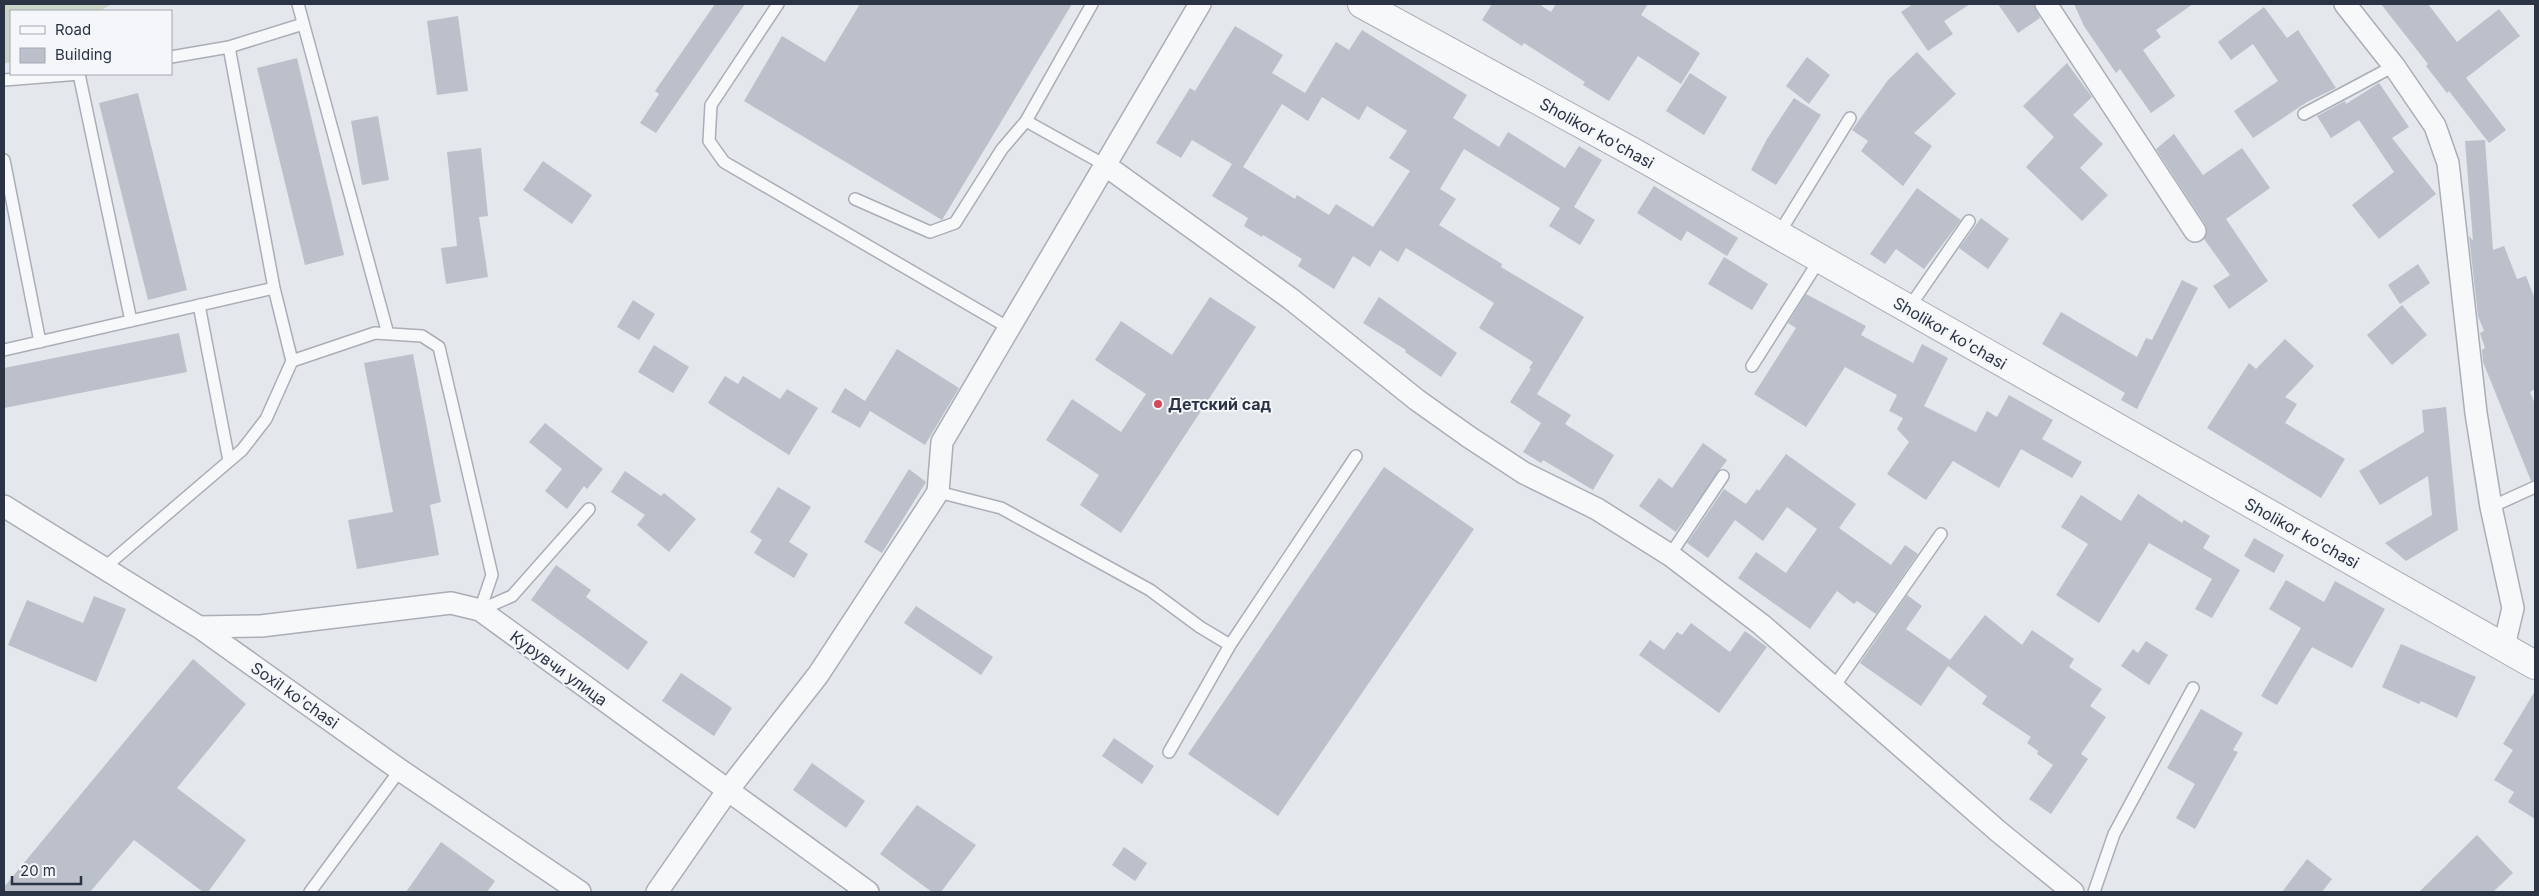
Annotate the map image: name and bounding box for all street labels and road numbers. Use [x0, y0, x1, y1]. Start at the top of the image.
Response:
street label: Sholikor ko'chasi [1536, 93, 1658, 173]
street label: Sholikor ko'chasi [1890, 292, 2010, 374]
street label: Sholikor ko'chasi [2241, 493, 2363, 573]
street label: Курувчи улица [506, 626, 612, 710]
street label: Soxil ko'chasi [247, 657, 343, 733]

